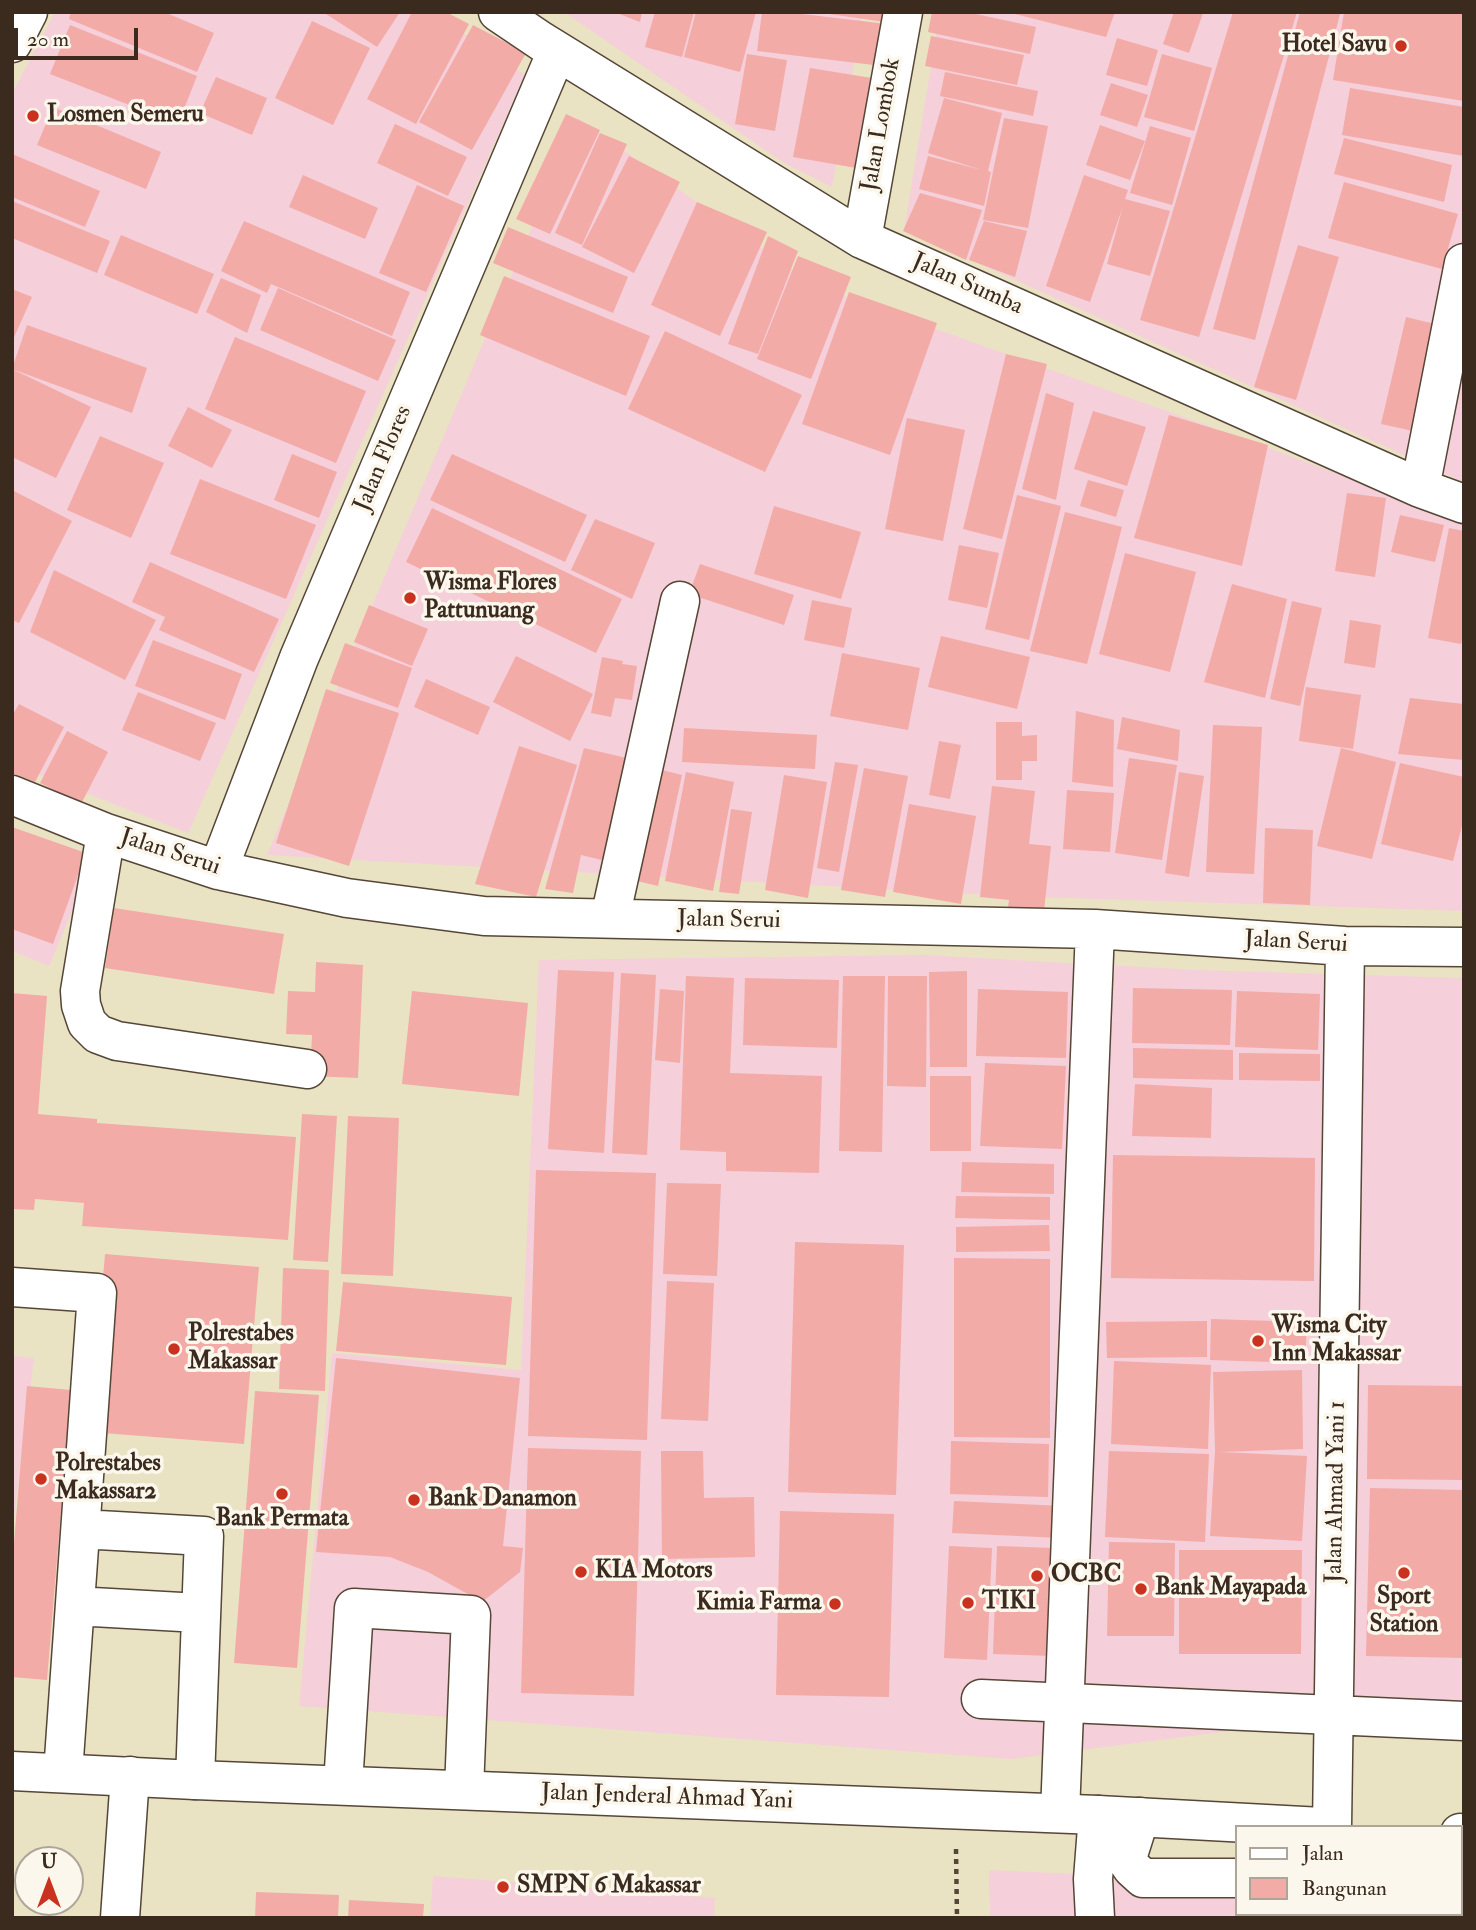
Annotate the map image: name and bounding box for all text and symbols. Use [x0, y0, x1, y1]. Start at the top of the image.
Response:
scale bar [18, 14, 142, 58]
text: 20 m [27, 26, 69, 53]
place label: Hotel Savu [1281, 32, 1387, 60]
marker: Hotel Savu [1393, 38, 1409, 54]
street label: Jalan Lombok [856, 56, 908, 194]
place label: Losmen Semeru [47, 102, 204, 130]
marker: Losmen Semeru [25, 108, 41, 124]
street label: Jalan Sumba [907, 248, 1027, 322]
street label: Jalan Flores [349, 402, 419, 516]
place label: Wisma Flores Pattunuang [424, 570, 556, 626]
marker: Wisma Flores Pattunuang [402, 590, 418, 606]
street label: Jalan Serui [116, 823, 224, 883]
street label: Jalan Serui [677, 906, 781, 936]
street label: Jalan Serui [1243, 926, 1349, 960]
place label: Wisma City Inn Makassar [1272, 1313, 1401, 1369]
place label: Polrestabes Makassar [188, 1321, 294, 1377]
marker: Wisma City Inn Makassar [1250, 1333, 1266, 1349]
marker: Polrestabes Makassar [166, 1341, 182, 1357]
street label: Jalan Ahmad Yani 1 [1321, 1401, 1353, 1583]
place label: Polrestabes Makassar2 [55, 1451, 161, 1507]
marker: Polrestabes Makassar2 [33, 1471, 49, 1487]
marker: Bank Permata [274, 1486, 290, 1502]
place label: Bank Danamon [428, 1486, 577, 1514]
marker: Bank Danamon [406, 1492, 422, 1508]
place label: Bank Permata [215, 1506, 349, 1534]
place label: KIA Motors [595, 1558, 712, 1586]
place label: OCBC [1051, 1562, 1121, 1590]
marker: KIA Motors [573, 1564, 589, 1580]
marker: Sport Station [1396, 1565, 1412, 1581]
marker: OCBC [1029, 1568, 1045, 1584]
place label: Bank Mayapada [1155, 1575, 1306, 1603]
marker: Bank Mayapada [1133, 1581, 1149, 1597]
place label: Sport Station [1370, 1584, 1438, 1640]
place label: TIKI [982, 1589, 1036, 1617]
place label: Kimia Farma [696, 1590, 821, 1618]
marker: TIKI [960, 1595, 976, 1611]
marker: Kimia Farma [827, 1596, 843, 1612]
street label: Jalan Jenderal Ahmad Yani [540, 1779, 794, 1817]
legend [1234, 1825, 1462, 1916]
text: Jalan [1302, 1840, 1344, 1867]
north arrow [14, 1846, 84, 1916]
text: U [41, 1850, 57, 1874]
place label: SMPN 6 Makassar [517, 1873, 701, 1901]
text: Bangunan [1302, 1875, 1387, 1902]
marker: SMPN 6 Makassar [495, 1879, 511, 1895]

